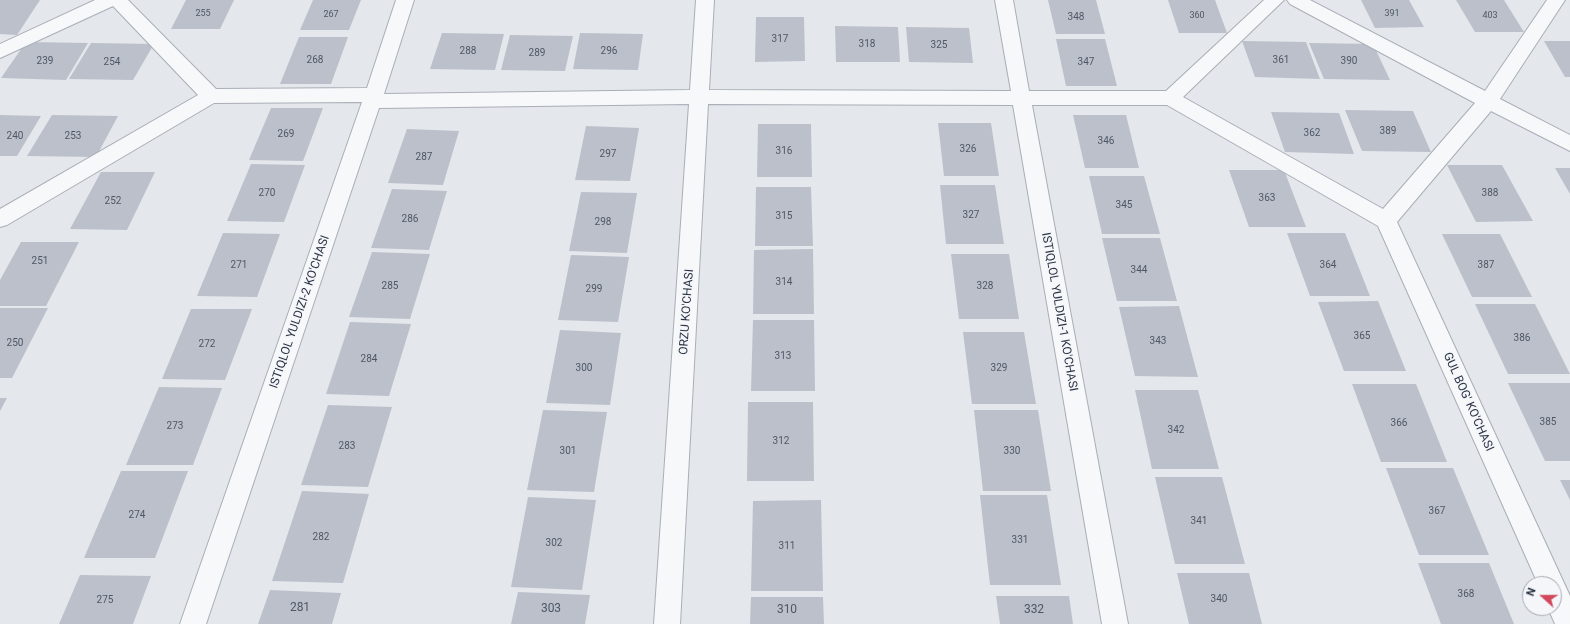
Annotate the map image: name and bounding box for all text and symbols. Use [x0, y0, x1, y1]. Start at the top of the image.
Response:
house number: 255 [195, 9, 211, 19]
house number: 391 [1384, 9, 1400, 19]
house number: 267 [323, 10, 339, 20]
house number: 348 [1068, 11, 1084, 23]
house number: 360 [1189, 11, 1205, 21]
house number: 403 [1482, 11, 1498, 21]
house number: 317 [772, 33, 788, 45]
house number: 318 [859, 38, 875, 50]
house number: 325 [931, 39, 947, 51]
house number: 288 [460, 45, 476, 57]
house number: 296 [601, 45, 617, 57]
house number: 289 [529, 47, 545, 59]
house number: 268 [307, 54, 323, 66]
house number: 361 [1273, 54, 1289, 66]
house number: 239 [37, 55, 53, 67]
house number: 390 [1341, 55, 1357, 67]
house number: 254 [104, 56, 120, 68]
house number: 347 [1078, 56, 1094, 68]
house number: 389 [1380, 125, 1396, 137]
house number: 362 [1304, 127, 1320, 139]
house number: 269 [278, 128, 294, 140]
house number: 240 [7, 130, 23, 142]
house number: 253 [65, 130, 81, 142]
house number: 346 [1098, 135, 1114, 147]
house number: 326 [960, 143, 976, 155]
house number: 316 [776, 145, 792, 157]
house number: 297 [600, 148, 616, 160]
house number: 287 [416, 151, 432, 163]
house number: 270 [259, 187, 275, 199]
house number: 388 [1482, 187, 1498, 199]
house number: 363 [1259, 192, 1275, 204]
house number: 252 [105, 195, 121, 207]
house number: 345 [1116, 199, 1132, 211]
house number: 327 [963, 209, 979, 221]
house number: 315 [776, 210, 792, 222]
house number: 286 [402, 213, 418, 225]
house number: 298 [595, 216, 611, 228]
street label: ISTIQLOL YULDIZI-1 KO'CHASI [1038, 232, 1080, 392]
street label: ISTIQLOL YULDIZI-2 KO'CHASI [267, 234, 333, 390]
house number: 251 [32, 255, 48, 267]
house number: 271 [231, 259, 247, 271]
house number: 364 [1320, 259, 1336, 271]
house number: 387 [1478, 259, 1494, 271]
house number: 344 [1131, 264, 1147, 276]
street label: ORZU KO'CHASI [677, 269, 697, 355]
house number: 314 [776, 276, 792, 288]
house number: 285 [382, 280, 398, 292]
house number: 328 [977, 280, 993, 292]
house number: 299 [586, 283, 602, 295]
house number: 365 [1354, 330, 1370, 342]
house number: 386 [1514, 332, 1530, 344]
house number: 343 [1150, 335, 1166, 347]
house number: 250 [7, 337, 23, 349]
house number: 272 [199, 338, 215, 350]
house number: 313 [775, 350, 791, 362]
street label: GUL BOG' KO'CHASI [1440, 350, 1496, 454]
house number: 284 [361, 353, 377, 365]
house number: 300 [576, 362, 592, 374]
house number: 329 [991, 362, 1007, 374]
house number: 385 [1540, 416, 1556, 428]
house number: 366 [1391, 417, 1407, 429]
house number: 273 [167, 420, 183, 432]
house number: 342 [1168, 424, 1184, 436]
house number: 312 [773, 435, 789, 447]
house number: 283 [339, 440, 355, 452]
house number: 301 [560, 445, 576, 457]
house number: 330 [1004, 445, 1020, 457]
house number: 367 [1429, 505, 1445, 517]
house number: 274 [129, 509, 145, 521]
house number: 341 [1191, 515, 1207, 527]
house number: 282 [313, 531, 329, 543]
house number: 331 [1012, 534, 1028, 546]
house number: 302 [546, 537, 562, 549]
house number: 311 [779, 540, 795, 552]
north arrow [1522, 576, 1562, 616]
text: N [1524, 586, 1539, 598]
house number: 368 [1458, 588, 1474, 600]
house number: 340 [1211, 593, 1227, 605]
house number: 275 [97, 594, 113, 606]
house number: 281 [290, 601, 310, 615]
house number: 303 [541, 602, 561, 616]
house number: 310 [777, 603, 797, 617]
house number: 332 [1024, 603, 1044, 617]

